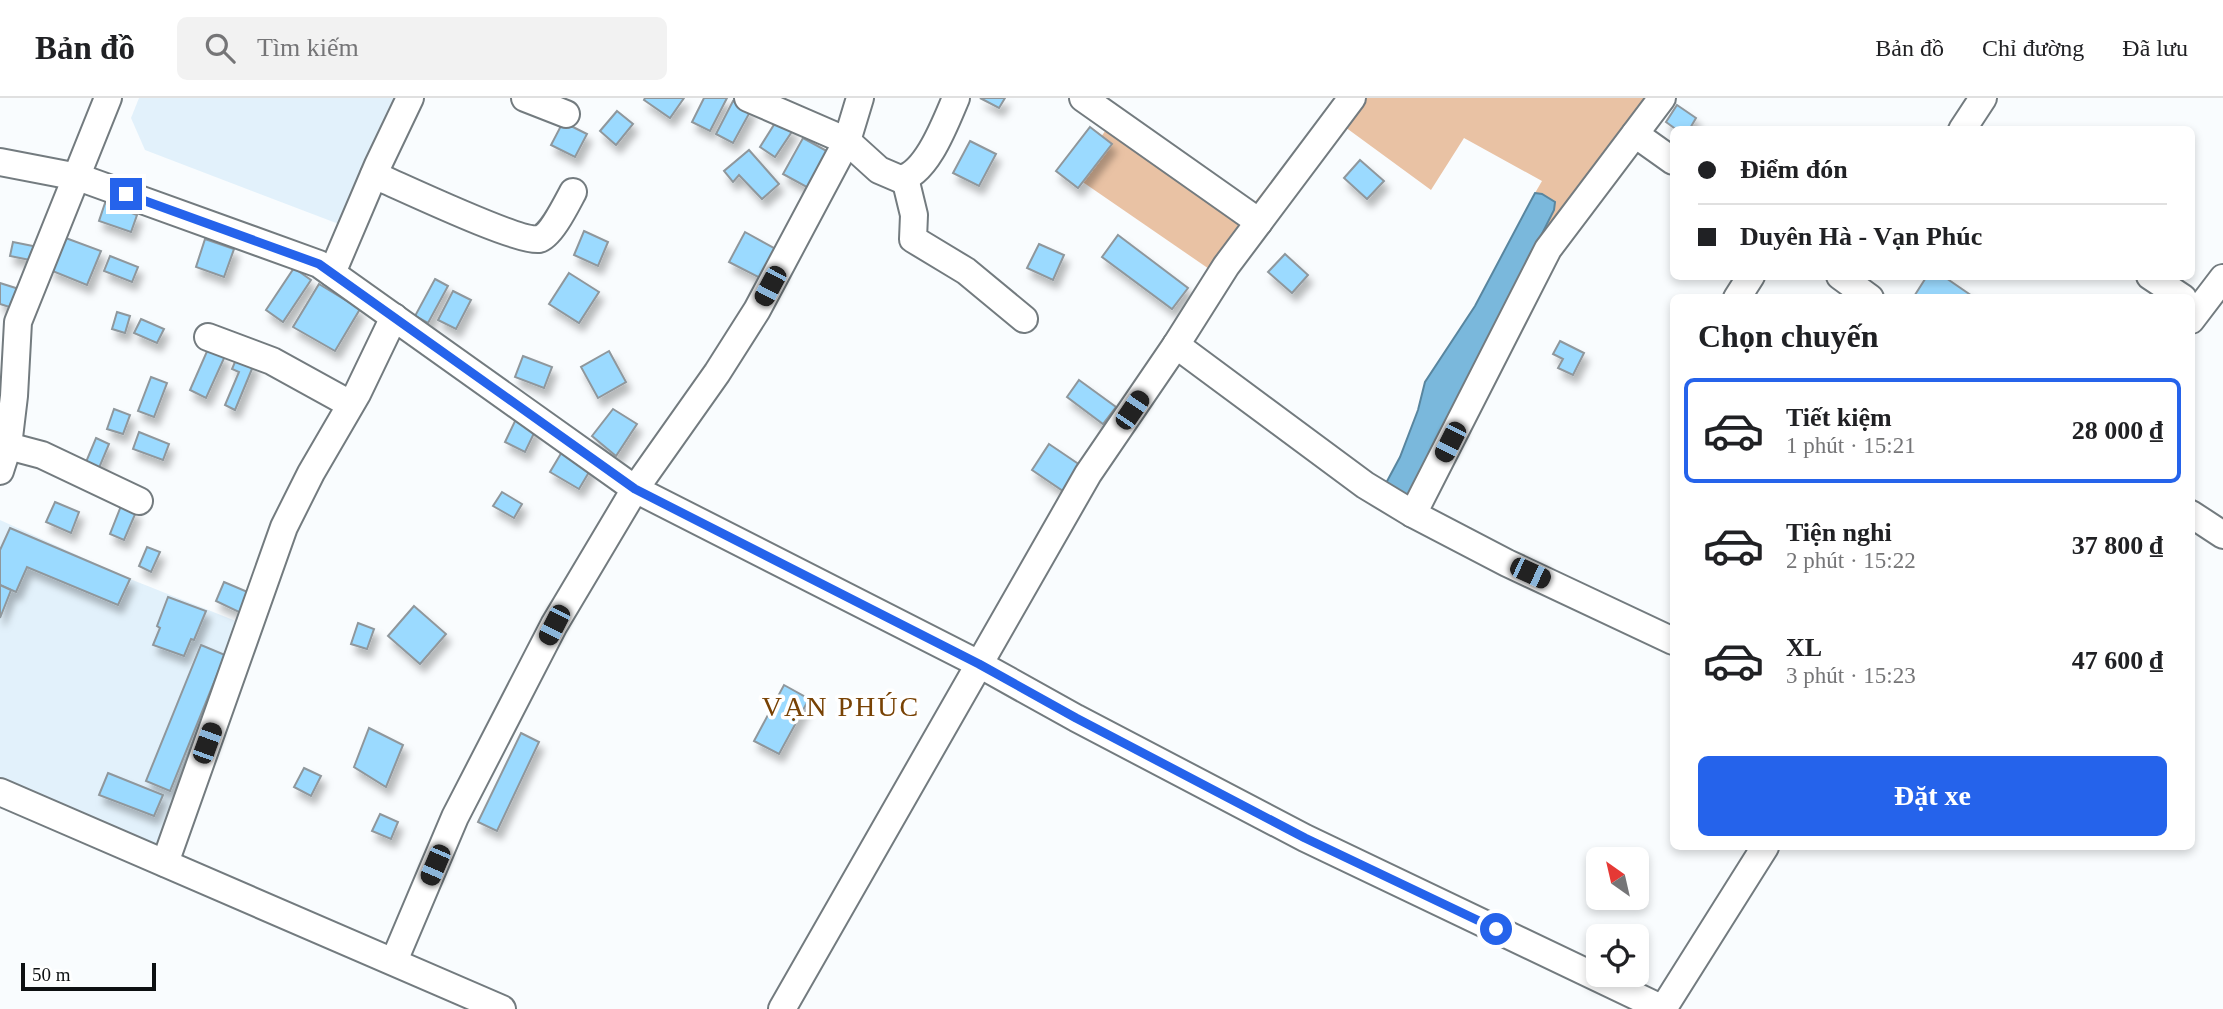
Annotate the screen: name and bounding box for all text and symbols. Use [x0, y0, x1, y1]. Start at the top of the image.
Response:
search box [177, 17, 667, 80]
icon: search [201, 29, 239, 67]
text: Bản đồ [35, 30, 135, 66]
text: Tìm kiếm [257, 33, 359, 62]
text: Bản đồ [1875, 35, 1944, 61]
text: Chỉ đường [1982, 35, 2084, 61]
text: Đã lưu [2122, 35, 2188, 61]
text: Điểm đón [1740, 155, 1848, 184]
route end [110, 178, 142, 210]
text: Duyên Hà - Vạn Phúc [1740, 222, 1982, 251]
car [751, 263, 790, 309]
text: Chọn chuyến [1698, 318, 1879, 354]
car [1112, 387, 1153, 433]
icon: car [1702, 399, 1765, 462]
text: Tiết kiệm [1786, 403, 1892, 432]
text: 28 000 ₫ [2072, 416, 2163, 445]
car [1432, 419, 1469, 465]
text: 1 phút · 15:21 [1786, 433, 1916, 458]
icon: car [1702, 514, 1765, 577]
text: Tiện nghi [1786, 518, 1892, 547]
text: 37 800 ₫ [2072, 531, 2163, 560]
text: 2 phút · 15:22 [1786, 548, 1916, 573]
car [1507, 555, 1554, 591]
car [536, 602, 573, 648]
icon: car [1702, 629, 1765, 692]
text: XL [1786, 633, 1822, 662]
text: 47 600 ₫ [2072, 646, 2163, 675]
text: 3 phút · 15:23 [1786, 663, 1916, 688]
district label: VẠN PHÚC [762, 691, 920, 722]
car [190, 720, 225, 766]
button: Đặt xe [1698, 756, 2167, 836]
car [418, 842, 453, 888]
north arrow [1586, 847, 1648, 910]
map controls [1586, 847, 1649, 987]
route start [1480, 913, 1512, 945]
button: locate [1586, 924, 1649, 987]
scale bar [21, 960, 156, 992]
text: 50 m [32, 964, 71, 985]

